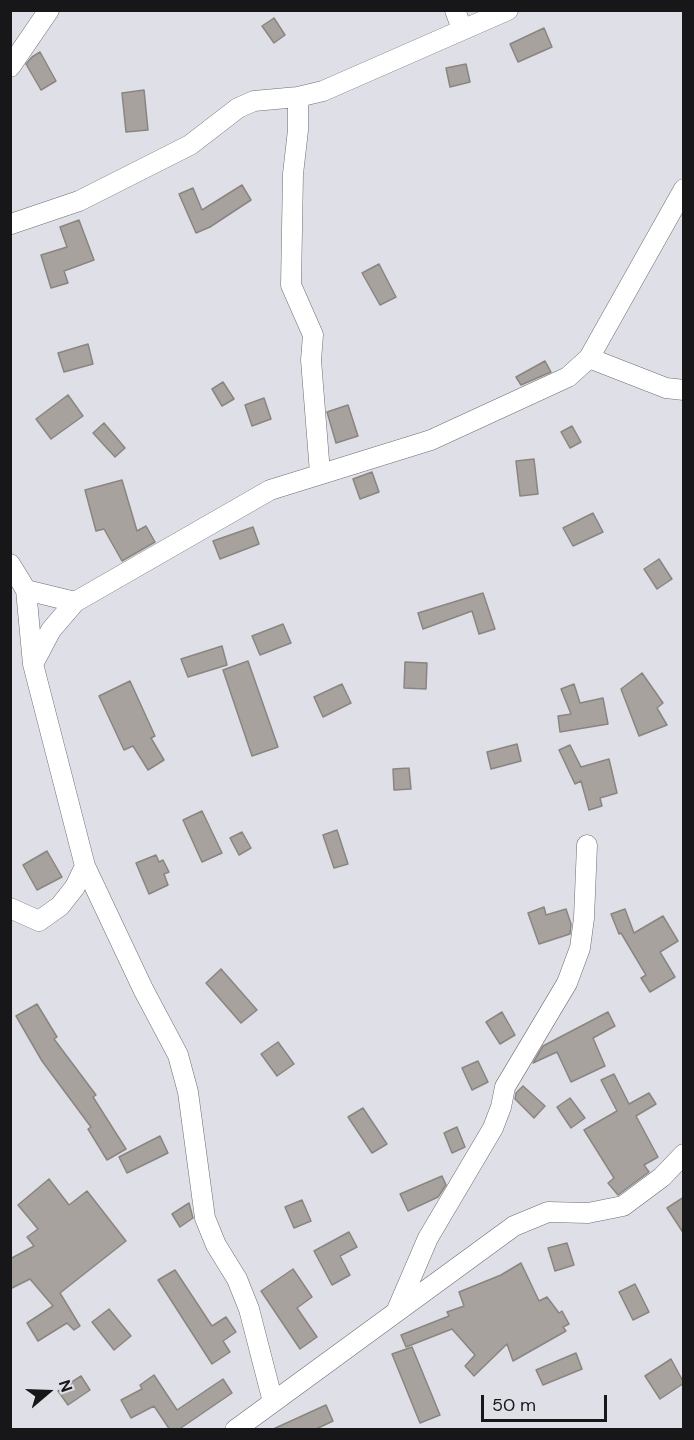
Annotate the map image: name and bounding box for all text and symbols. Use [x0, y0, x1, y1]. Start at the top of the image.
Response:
north arrow [18, 1362, 78, 1422]
text: N [54, 1377, 77, 1395]
scale bar [484, 1383, 610, 1421]
text: 50 m [492, 1393, 536, 1417]

